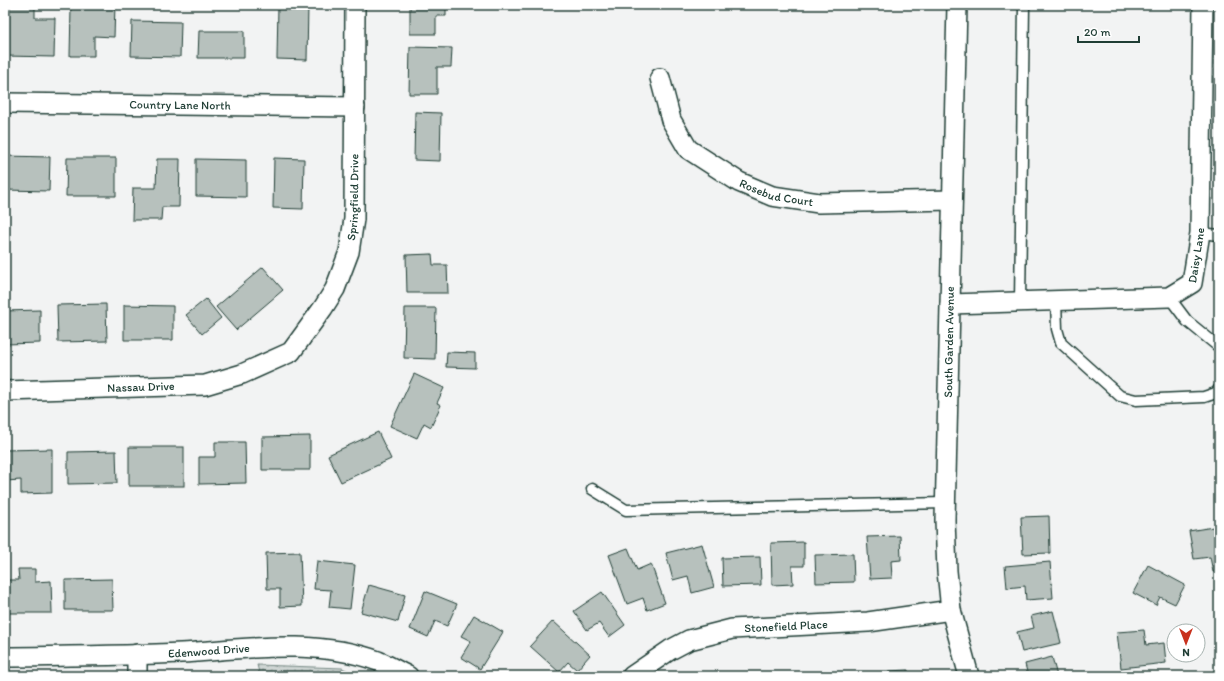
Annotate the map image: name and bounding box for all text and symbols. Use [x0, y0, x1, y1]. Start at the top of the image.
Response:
scale bar [1078, 18, 1139, 44]
text: 20 m [1084, 25, 1111, 39]
street label: Country Lane North [129, 97, 231, 113]
street label: Springfield Drive [344, 154, 361, 241]
street label: Rosebud Court [737, 176, 815, 209]
street label: Daisy Lane [1185, 227, 1207, 284]
street label: South Garden Avenue [941, 286, 957, 398]
street label: Nassau Drive [107, 379, 175, 395]
street label: Stonefield Place [744, 617, 828, 635]
north arrow [1166, 623, 1206, 663]
street label: Edenwood Drive [168, 641, 250, 661]
text: N [1182, 646, 1190, 659]

